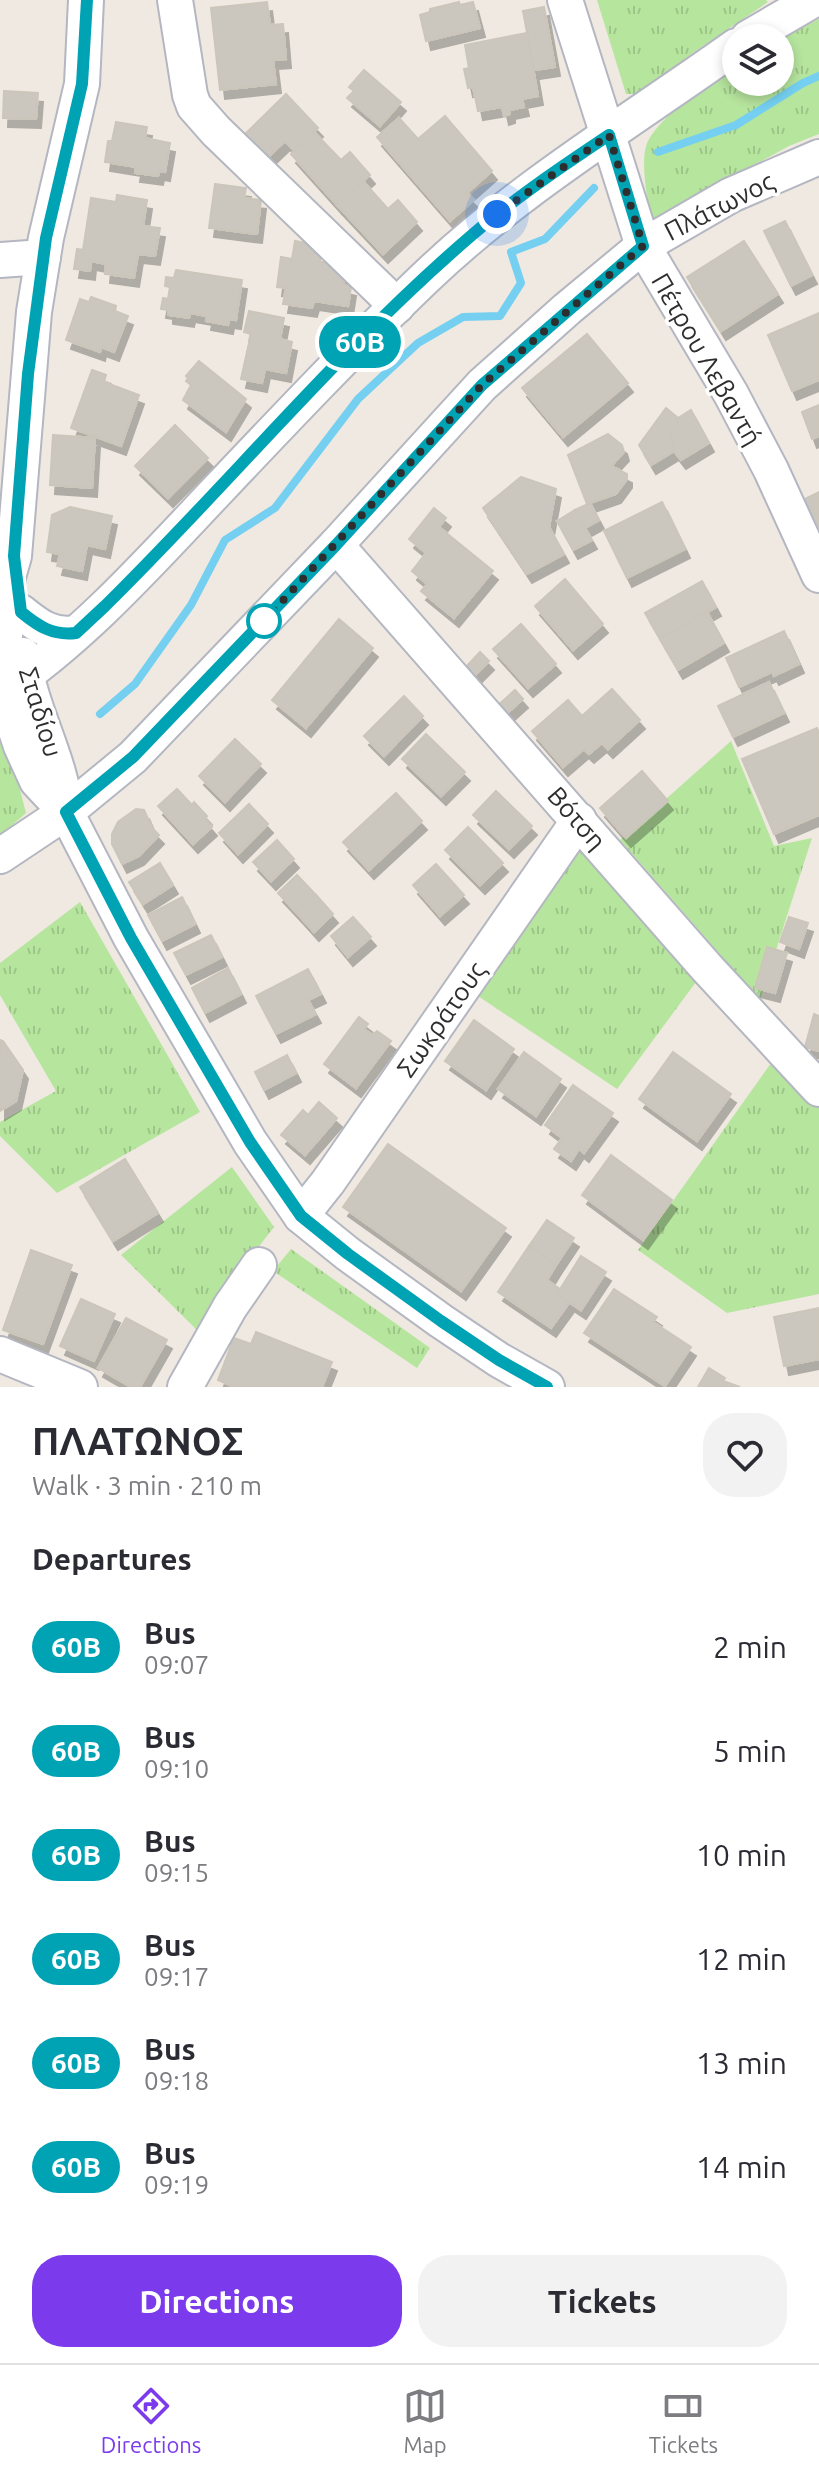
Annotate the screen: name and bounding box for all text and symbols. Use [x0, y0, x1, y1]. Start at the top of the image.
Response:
map controls [722, 24, 794, 96]
button: layers [722, 24, 794, 96]
street label: Πλάτωνος [659, 166, 779, 247]
your location [477, 194, 517, 234]
street label: Πέτρου Λεβαντή [646, 268, 768, 450]
line badge: 60Β [314, 316, 406, 368]
text: 60Β [335, 326, 385, 357]
unlabelled marker [247, 604, 281, 638]
street label: Σταδίου [14, 664, 68, 760]
street label: Βότση [542, 781, 612, 855]
street label: Σωκράτους [391, 956, 492, 1083]
button: heart [703, 1413, 787, 1497]
text: ΠΛΑΤΩΝΟΣ [32, 1420, 243, 1462]
text: Walk · 3 min · 210 m [32, 1471, 262, 1500]
text: Departures [32, 1542, 192, 1576]
text: Bus [144, 1616, 196, 1650]
text: 2 min [713, 1630, 787, 1664]
text: 60Β [51, 1631, 101, 1662]
text: 09:07 [144, 1650, 209, 1679]
text: Bus [144, 1720, 196, 1754]
text: 5 min [713, 1734, 787, 1768]
text: 60Β [51, 1735, 101, 1766]
text: 09:10 [144, 1754, 209, 1783]
text: Bus [144, 1824, 196, 1858]
text: 10 min [696, 1838, 787, 1872]
text: 60Β [51, 1839, 101, 1870]
text: 09:15 [144, 1858, 209, 1887]
text: Bus [144, 1928, 196, 1962]
text: 12 min [696, 1942, 787, 1976]
text: 60Β [51, 1943, 101, 1974]
text: 09:17 [144, 1962, 209, 1991]
text: Bus [144, 2032, 196, 2066]
text: 13 min [696, 2046, 787, 2080]
text: 60Β [51, 2047, 101, 2078]
text: 09:18 [144, 2066, 209, 2095]
text: Bus [144, 2136, 196, 2170]
text: 14 min [696, 2150, 787, 2184]
text: 60Β [51, 2151, 101, 2182]
text: 09:19 [144, 2170, 209, 2199]
button: Directions [32, 2255, 402, 2347]
button: Tickets [418, 2255, 787, 2347]
tab: Directions [101, 2384, 201, 2457]
tab: Map [403, 2384, 447, 2457]
tab: Tickets [649, 2384, 718, 2457]

